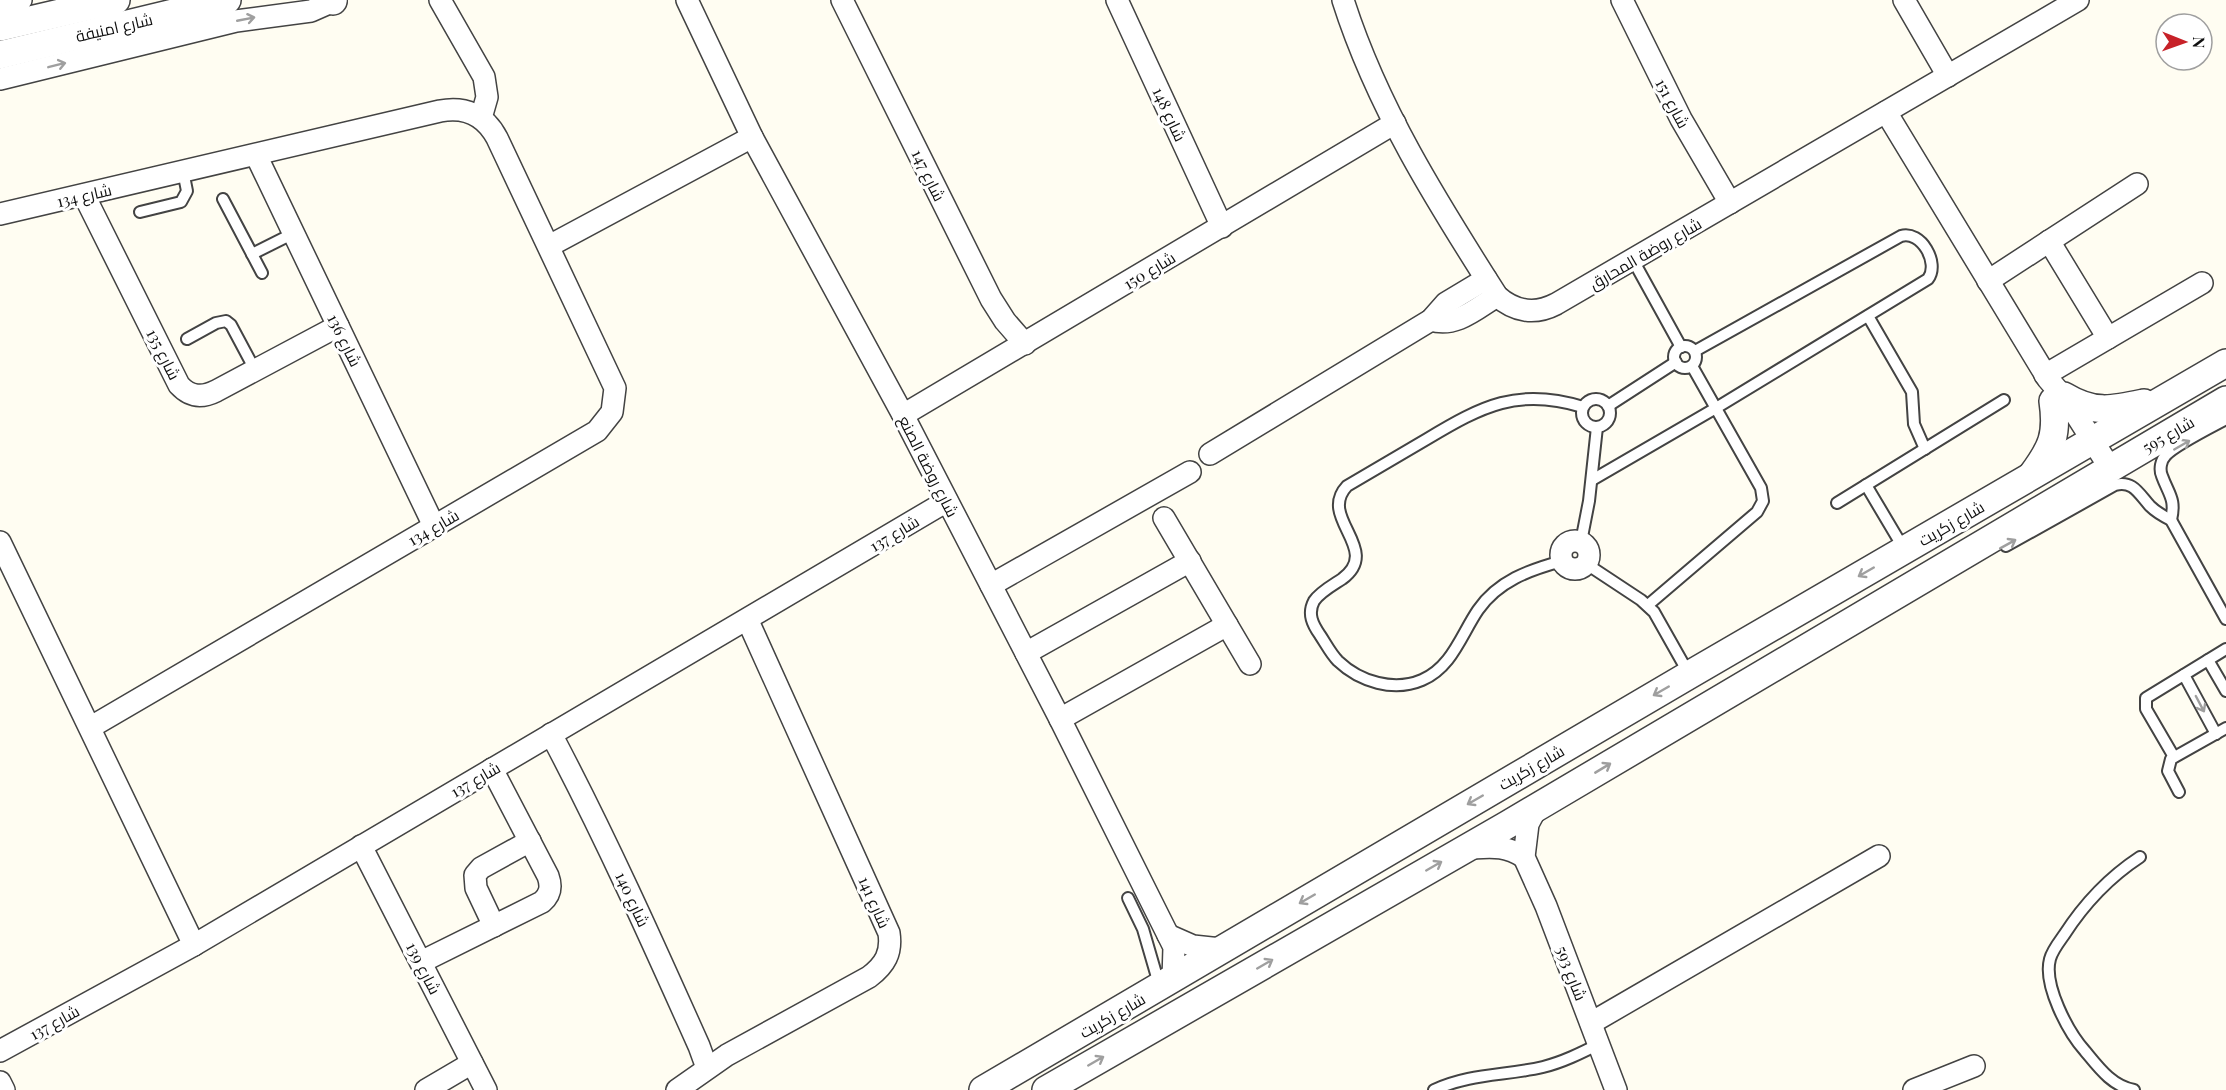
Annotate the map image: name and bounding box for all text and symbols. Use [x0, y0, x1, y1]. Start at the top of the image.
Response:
street label: شارع امنيفة [73, 8, 155, 48]
north arrow [2154, 12, 2214, 72]
one-way arrow [236, 13, 256, 24]
text: N [2189, 36, 2210, 49]
one-way arrow [47, 58, 66, 70]
street label: شارع 151 [1649, 75, 1695, 132]
street label: شارع 148 [1147, 84, 1192, 145]
street label: شارع 147 [906, 146, 951, 205]
street label: شارع 134 [54, 178, 114, 213]
street label: شارع روضة المحارق [1585, 212, 1706, 295]
street label: شارع 150 [1119, 246, 1180, 295]
street label: شارع 136 [321, 310, 367, 371]
street label: شارع 135 [140, 325, 186, 384]
street label: شارع 595 [2138, 411, 2199, 459]
street label: شارع روضة الصنع [893, 412, 964, 521]
one-way arrow [2173, 438, 2190, 450]
street label: شارع زكريت [1914, 496, 1989, 552]
street label: شارع 134 [404, 504, 463, 552]
street label: شارع 137 [865, 510, 924, 558]
one-way arrow [1999, 538, 2016, 550]
one-way arrow [1858, 566, 1875, 578]
one-way arrow [1653, 686, 1671, 697]
one-way arrow [2195, 695, 2206, 713]
street label: شارع زكريت [1494, 740, 1569, 796]
street label: شارع 137 [446, 756, 505, 803]
one-way arrow [1594, 761, 1611, 773]
one-way arrow [1467, 794, 1484, 806]
one-way arrow [1425, 860, 1442, 872]
street label: شارع 140 [609, 868, 655, 931]
street label: شارع 141 [852, 873, 896, 932]
one-way arrow [1299, 893, 1316, 905]
street label: شارع 139 [400, 938, 446, 999]
street label: شارع 593 [1550, 943, 1592, 1004]
one-way arrow [1256, 957, 1273, 969]
street label: شارع زكريت [1075, 988, 1150, 1044]
street label: شارع 137 [25, 1000, 84, 1046]
one-way arrow [1087, 1055, 1104, 1067]

